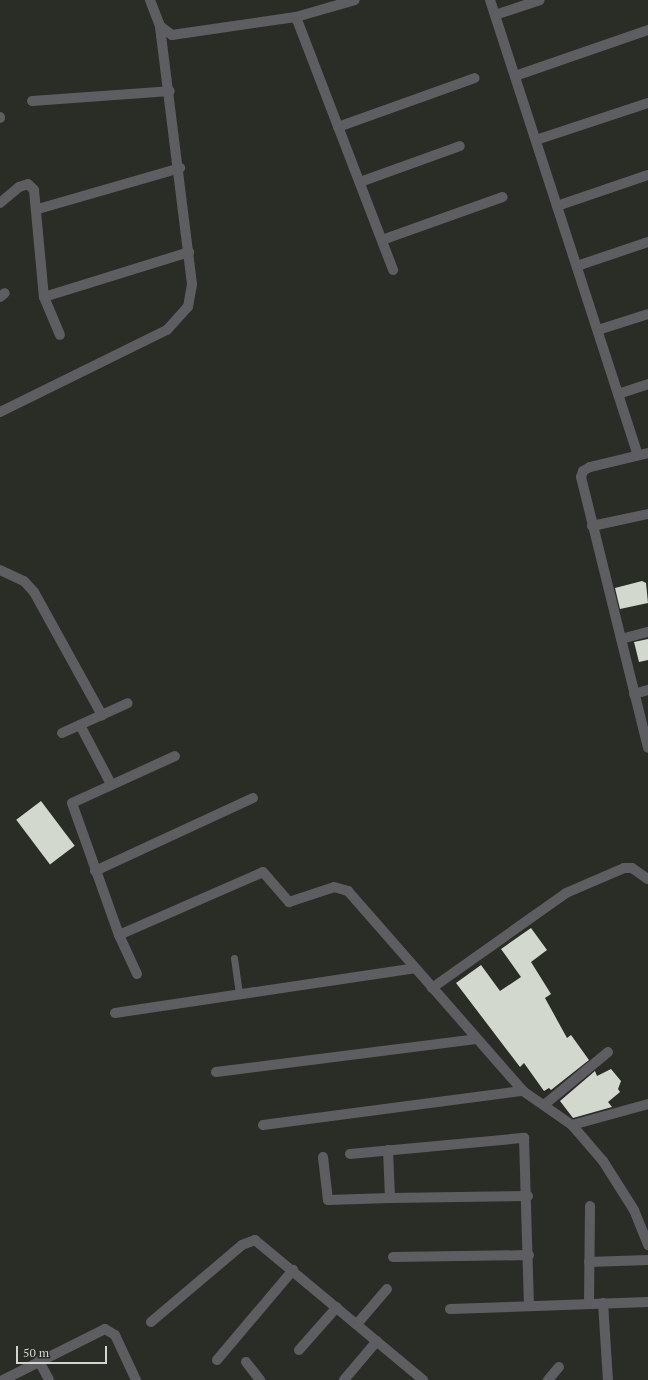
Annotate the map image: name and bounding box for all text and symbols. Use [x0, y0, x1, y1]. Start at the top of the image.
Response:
scale bar [18, 1338, 109, 1364]
text: 50 m [23, 1345, 49, 1360]

